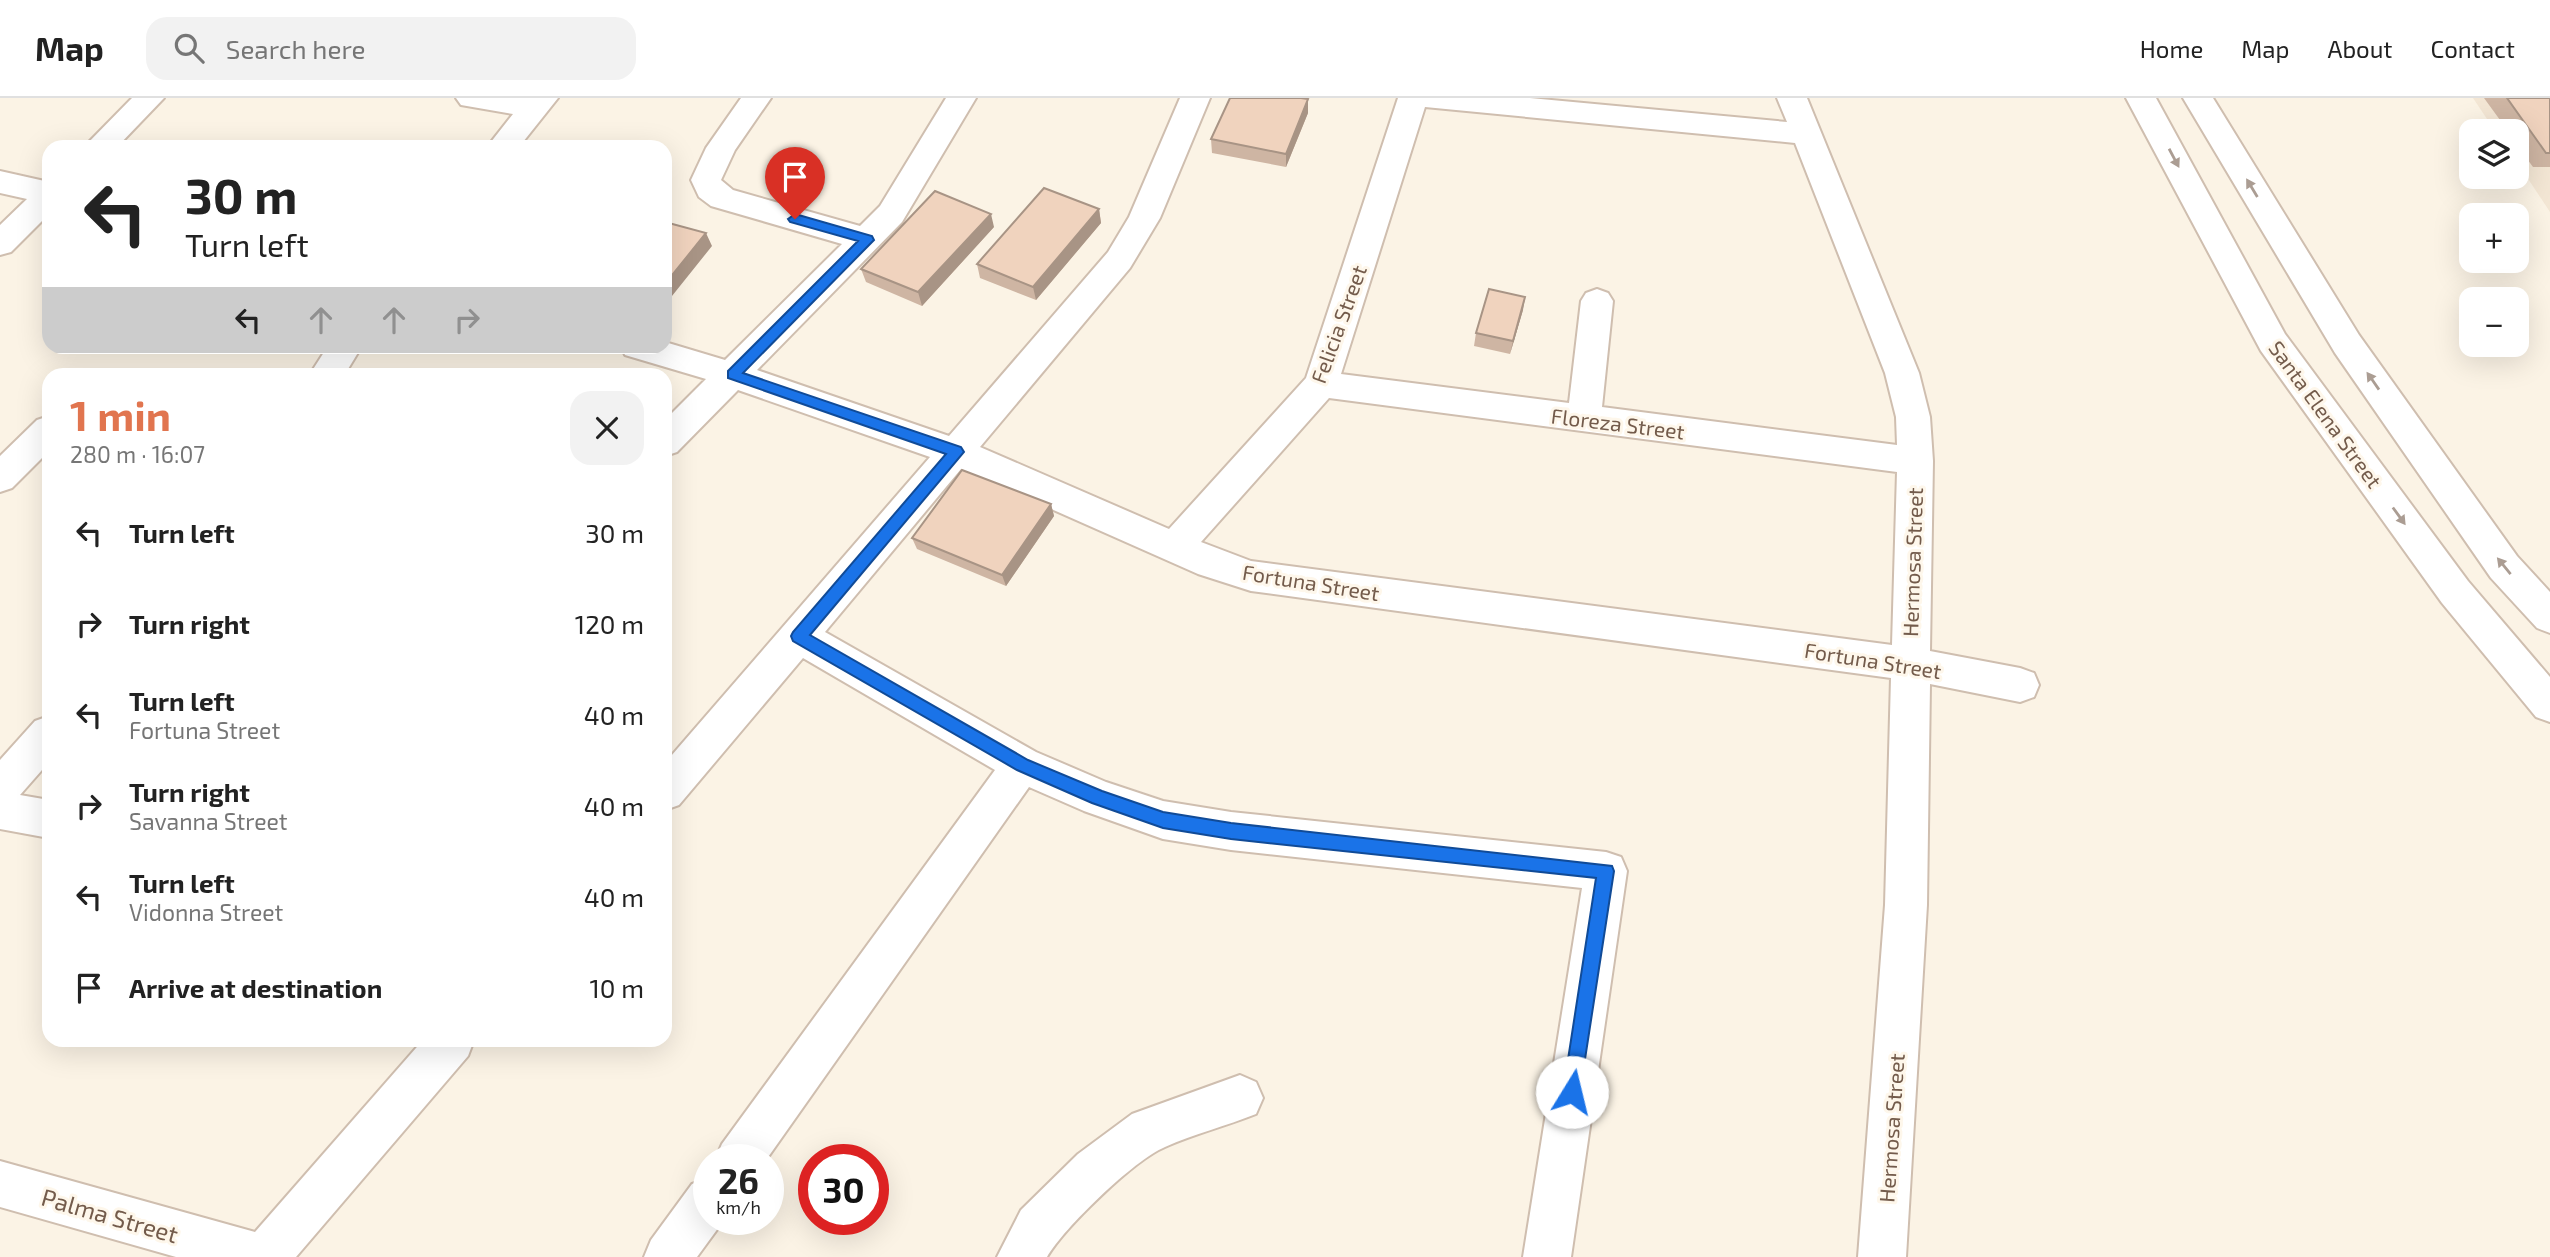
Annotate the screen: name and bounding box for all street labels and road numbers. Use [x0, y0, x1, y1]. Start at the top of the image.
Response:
street label: Felicia Street [1305, 262, 1371, 386]
street label: Santa Elena Street [2264, 336, 2388, 492]
street label: Floreza Street [1550, 402, 1686, 444]
street label: Hermosa Street [1897, 487, 1927, 637]
street label: Fortuna Street [1241, 559, 1381, 605]
street label: Fortuna Street [1803, 637, 1943, 683]
street label: Hermosa Street [1873, 1053, 1909, 1203]
street label: Palma Street [38, 1182, 182, 1248]

